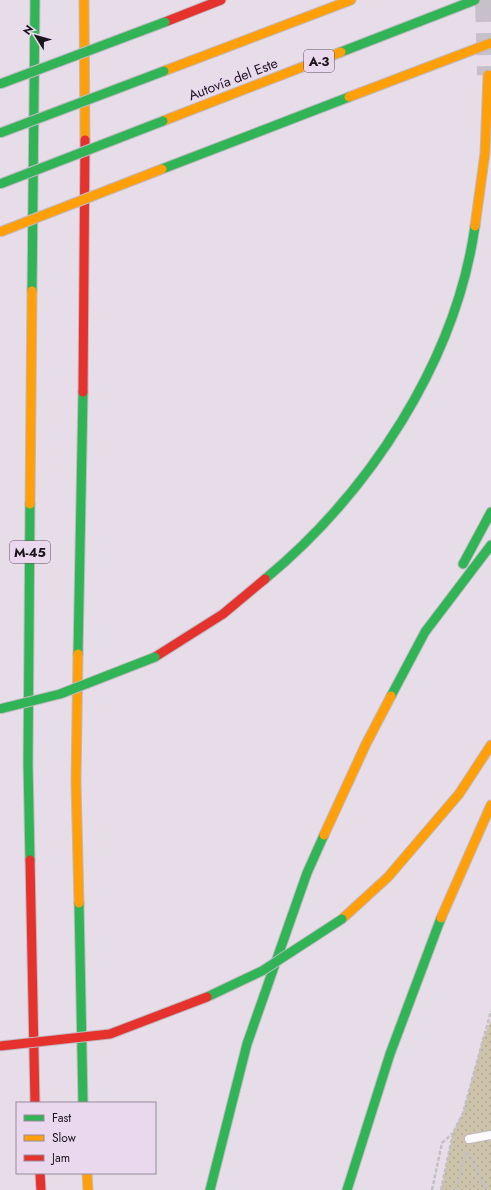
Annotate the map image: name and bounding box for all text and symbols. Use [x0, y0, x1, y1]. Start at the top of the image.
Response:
north arrow [16, 16, 56, 56]
text: N [19, 22, 37, 38]
road number: A-3 [304, 50, 334, 72]
street label: Autovía del Este [185, 53, 281, 105]
road number: M-45 [10, 541, 50, 563]
legend [16, 1102, 156, 1174]
text: Fast [52, 1109, 71, 1127]
text: Slow [52, 1129, 77, 1147]
text: Jam [50, 1149, 70, 1167]

